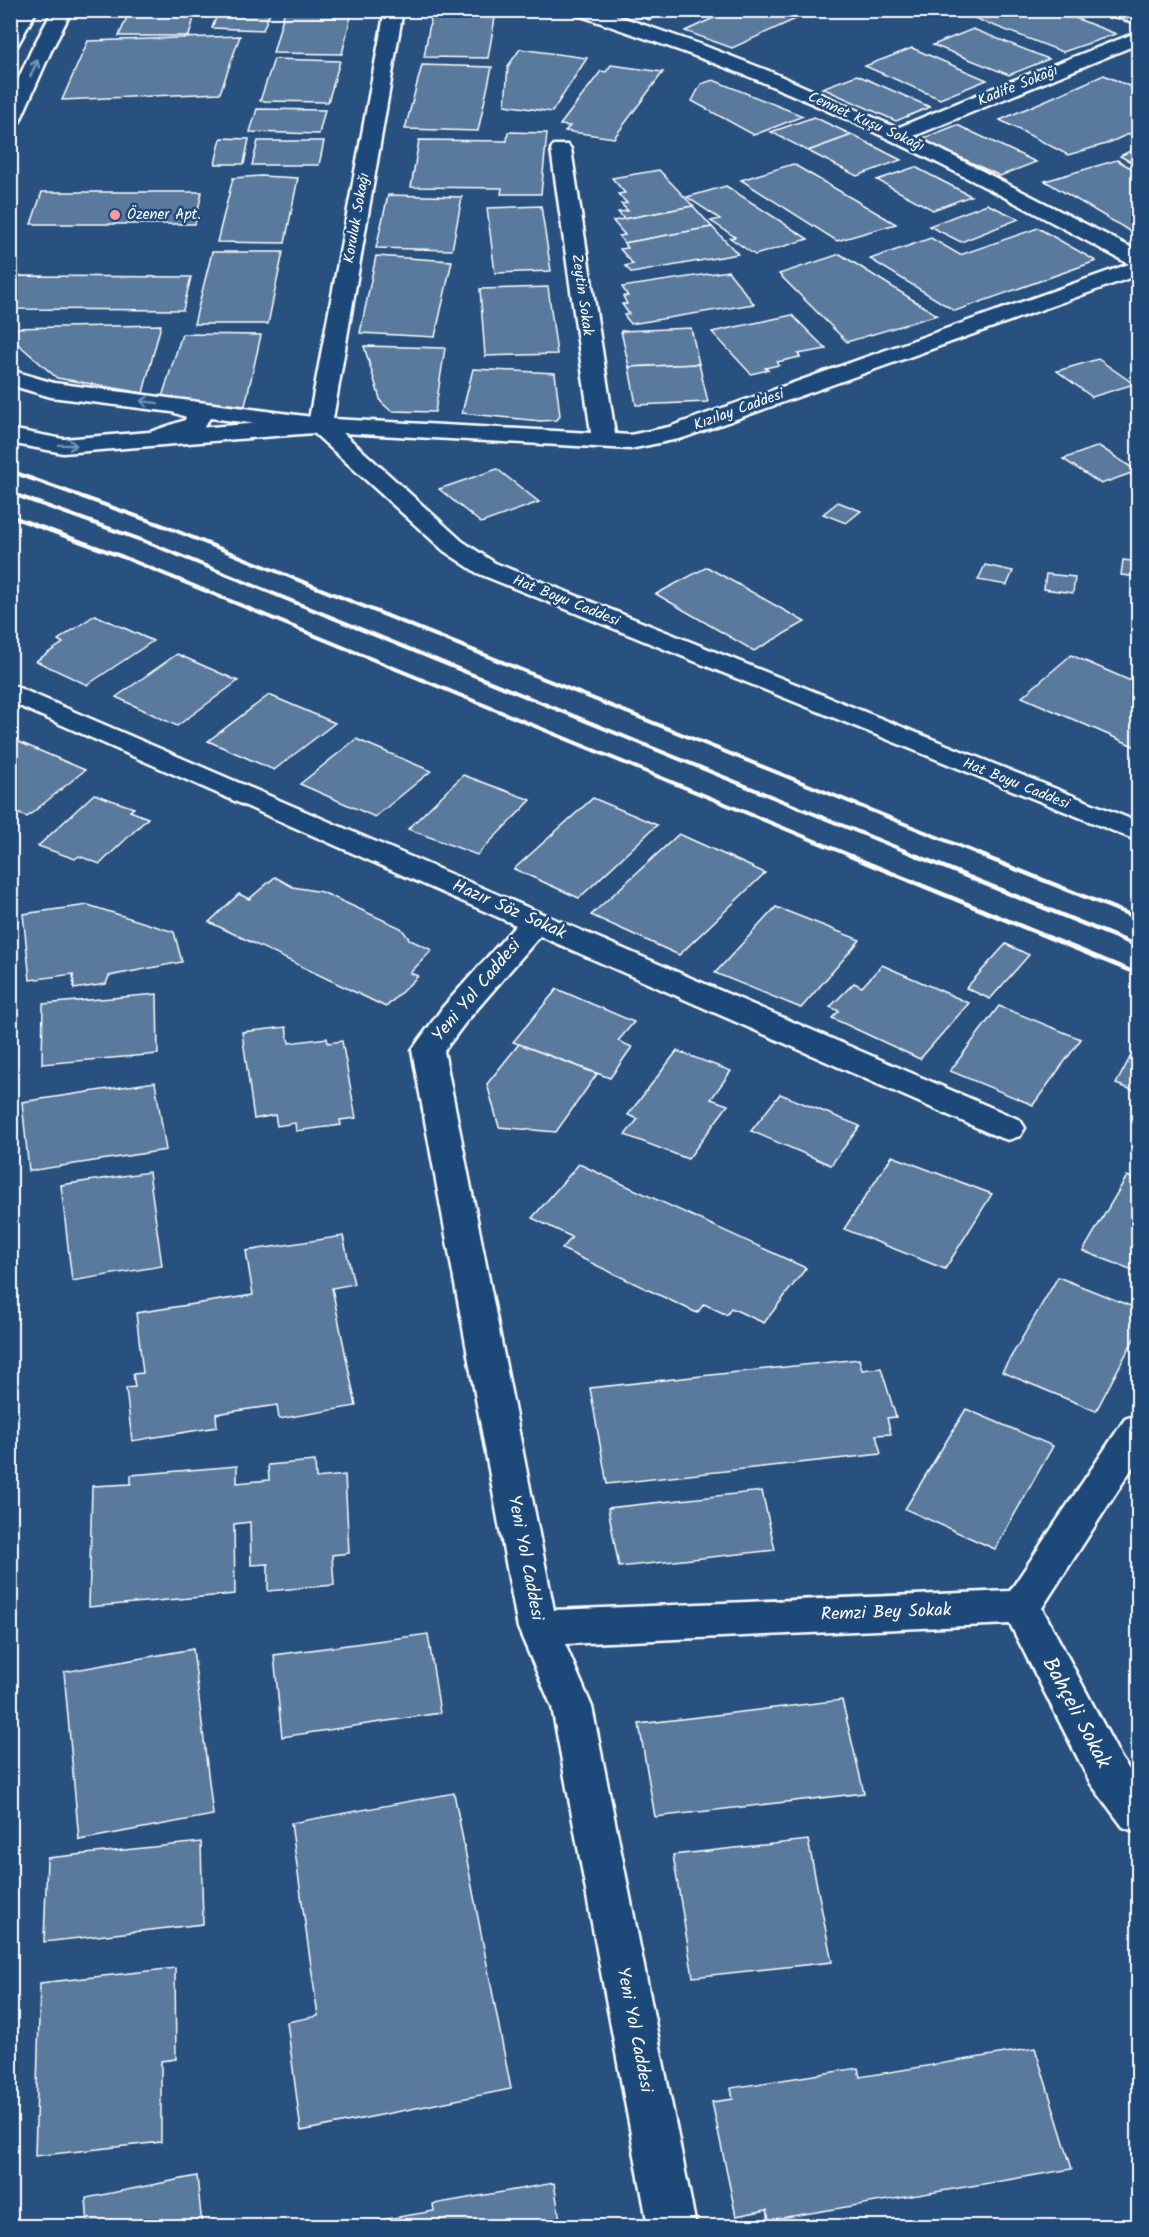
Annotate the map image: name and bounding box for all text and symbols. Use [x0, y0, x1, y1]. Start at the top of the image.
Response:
one-way arrow [29, 59, 40, 77]
street label: Kadife Sokağı [974, 59, 1062, 113]
street label: Cennet Kuşu Sokağı [804, 85, 928, 159]
street label: Koruluk Sokağı [337, 171, 377, 265]
place label: Özener Apt. [127, 203, 201, 227]
marker: Özener Apt. [108, 208, 122, 222]
street label: Zeytin Sokak [564, 253, 600, 338]
street label: Kızılay Caddesi [690, 382, 789, 437]
one-way arrow [139, 396, 159, 407]
one-way arrow [58, 439, 78, 451]
street label: Hat Boyu Caddesi [509, 569, 624, 634]
street label: Hat Boyu Caddesi [959, 752, 1074, 817]
street label: Hazır Söz Sokak [447, 872, 571, 948]
street label: Yeni Yol Caddesi [425, 933, 529, 1049]
street label: Yeni Yol Caddesi [499, 1493, 551, 1624]
street label: Remzi Bey Sokak [820, 1596, 952, 1630]
street label: Bahçeli Sokak [1033, 1651, 1119, 1775]
street label: Yeni Yol Caddesi [608, 1965, 660, 2096]

